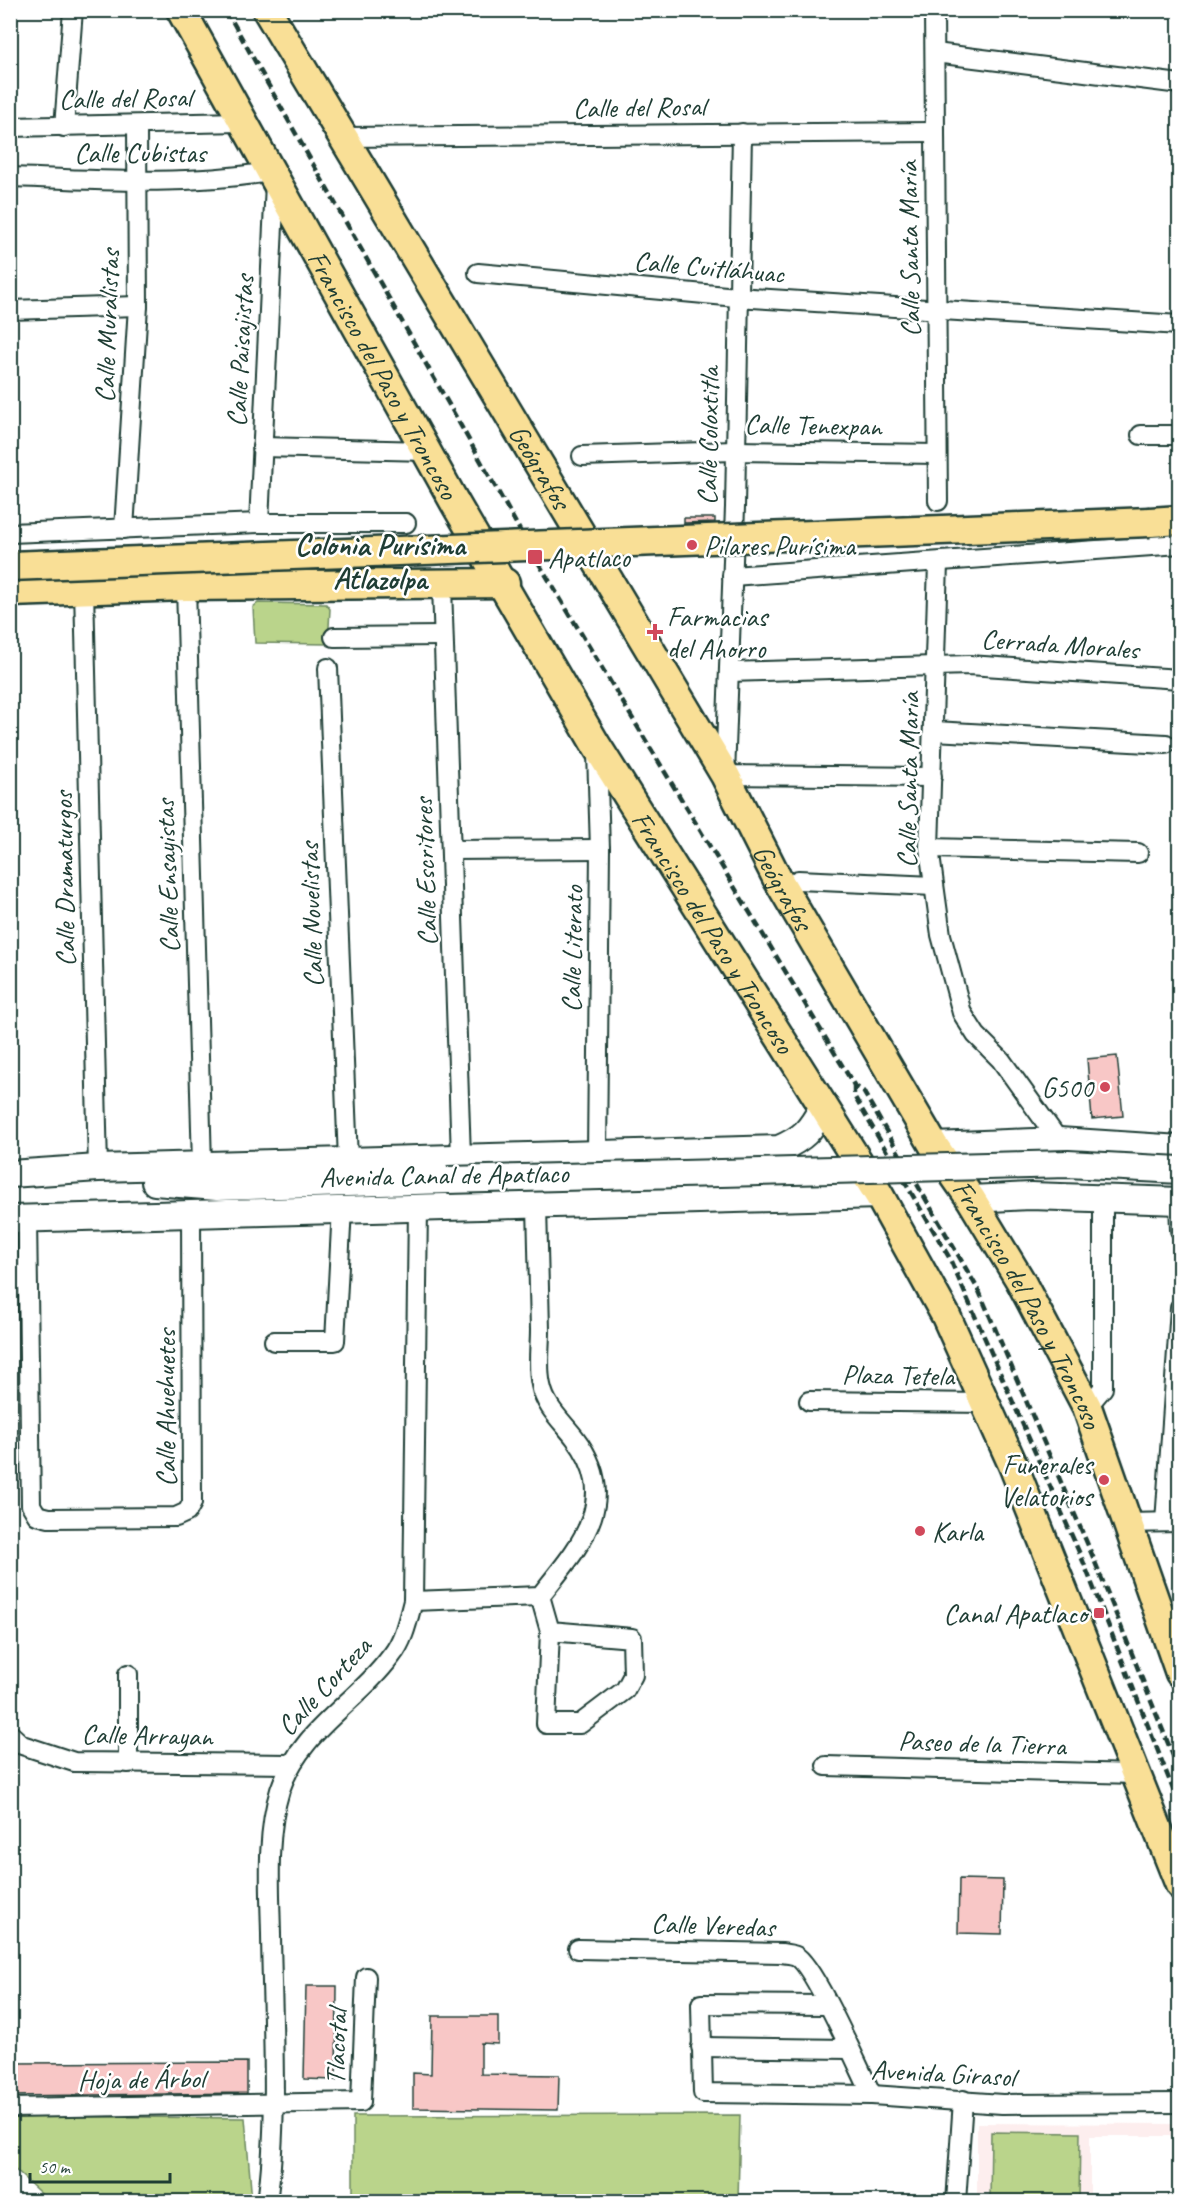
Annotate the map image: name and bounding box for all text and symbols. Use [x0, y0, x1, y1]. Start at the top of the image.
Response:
street label: Calle del Rosal [58, 79, 197, 117]
street label: Calle del Rosal [572, 88, 711, 126]
street label: Calle Cubistas [74, 135, 208, 170]
street label: Calle Santa María [890, 159, 928, 337]
street label: Calle Cuitláhuac [632, 243, 787, 291]
street label: Francisco del Paso y Troncoso [300, 244, 468, 507]
street label: Calle Muralistas [87, 246, 127, 403]
street label: Calle Paisajistas [219, 272, 262, 428]
street label: Calle Coloxtitla [689, 364, 727, 505]
street label: Calle Tenexpan [744, 406, 883, 444]
street label: Geógrafos [501, 418, 580, 517]
district label: Colonia Purísima Atlazolpa [295, 526, 468, 598]
place label: Pilares Purísima [704, 528, 857, 563]
marker: Pilares Purísima [685, 538, 699, 552]
place label: Apatlaco [548, 540, 632, 575]
marker: Apatlaco [526, 548, 544, 566]
place label: Farmacias del Ahorro [667, 599, 769, 666]
street label: Cerrada Morales [980, 621, 1142, 667]
marker: Farmacias del Ahorro [648, 625, 662, 639]
street label: Calle Santa María [889, 690, 927, 868]
street label: Calle Dramaturgos [45, 788, 83, 967]
street label: Calle Escritores [405, 795, 445, 947]
street label: Calle Ensayistas [147, 796, 187, 953]
street label: Francisco del Paso y Troncoso [624, 804, 804, 1061]
street label: Calle Novelistas [291, 839, 331, 988]
street label: Geógrafos [745, 839, 822, 938]
street label: Calle Literato [553, 883, 591, 1013]
place label: G500 [1042, 1070, 1095, 1105]
marker: G500 [1098, 1080, 1112, 1094]
street label: Avenida Canal de Apatlaco [319, 1155, 571, 1195]
street label: Francisco del Paso y Troncoso [945, 1173, 1111, 1435]
street label: Calle Ahuehuetes [148, 1327, 183, 1487]
street label: Plaza Tetela [842, 1357, 956, 1394]
place label: Funerales Velatorios [1000, 1447, 1094, 1514]
marker: Funerales Velatorios [1097, 1473, 1111, 1487]
place label: Karla [932, 1514, 985, 1549]
marker: Karla [913, 1524, 927, 1538]
place label: Canal Apatlaco [944, 1596, 1090, 1631]
marker: Canal Apatlaco [1092, 1606, 1106, 1620]
street label: Calle Corteza [269, 1628, 380, 1743]
street label: Calle Arrayan [81, 1716, 214, 1754]
street label: Paseo de la Tierra [898, 1723, 1068, 1763]
street label: Calle Veredas [651, 1905, 778, 1945]
street label: Tlacotal [317, 2003, 355, 2085]
street label: Avenida Girasol [870, 2052, 1021, 2095]
street label: Hoja de Árbol [77, 2060, 210, 2098]
scale bar [30, 2146, 170, 2184]
text: 50 m [39, 2156, 72, 2178]

